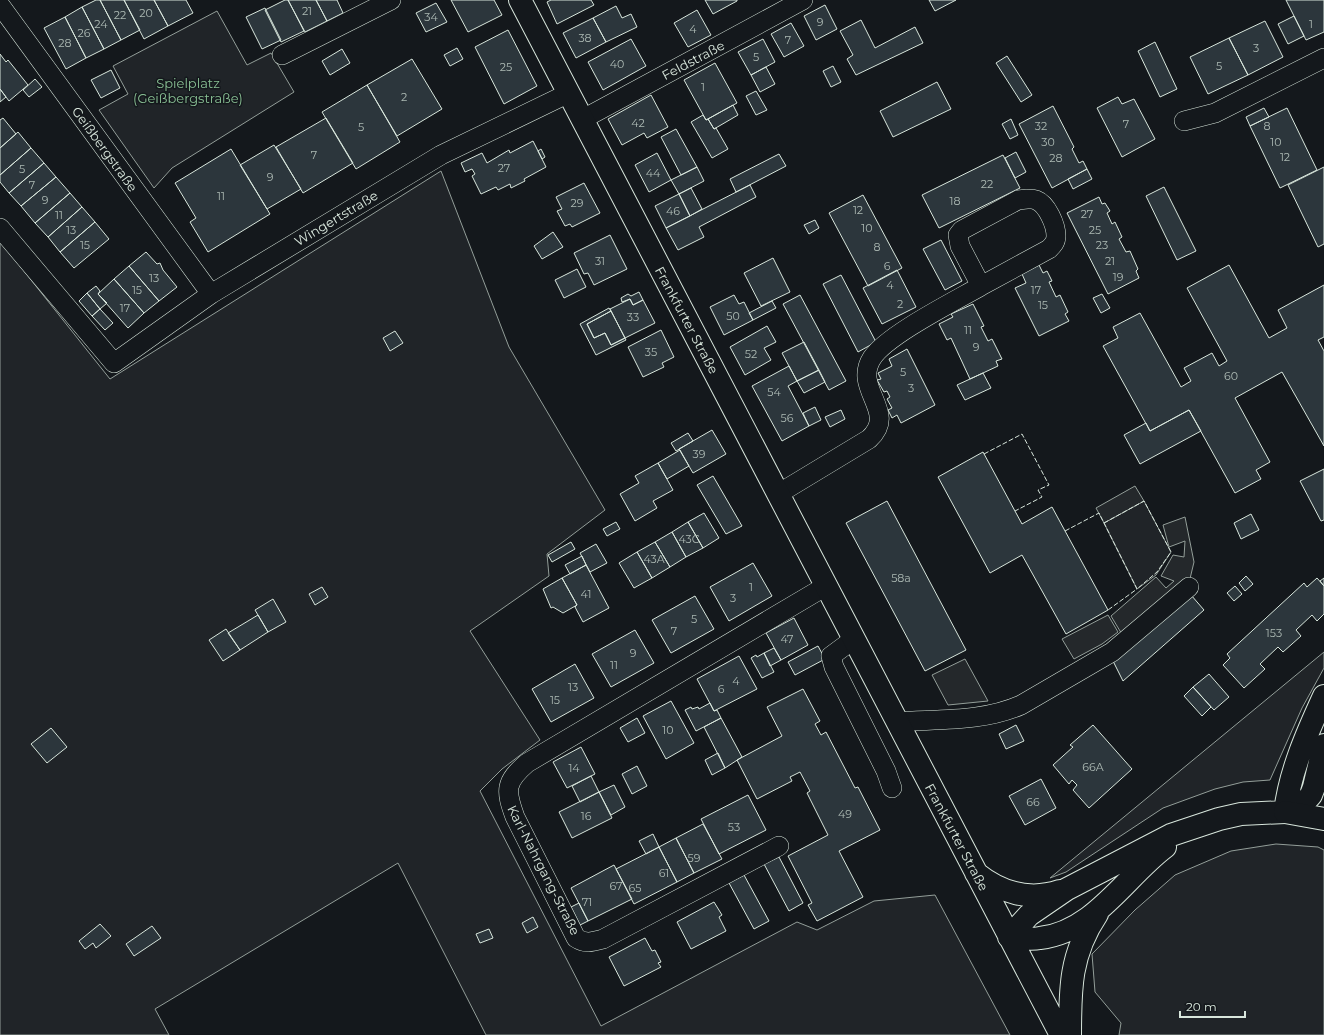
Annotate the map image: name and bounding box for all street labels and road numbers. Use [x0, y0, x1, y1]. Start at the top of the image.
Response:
street label: Feldstraße [659, 37, 727, 83]
street label: Geißbergstraße [69, 103, 141, 195]
street label: Wingertstraße [291, 187, 381, 249]
street label: Frankfurter Straße [652, 264, 722, 377]
street label: Frankfurter Straße [922, 781, 992, 894]
street label: Karl-Nahrgang-Straße [504, 802, 584, 938]

